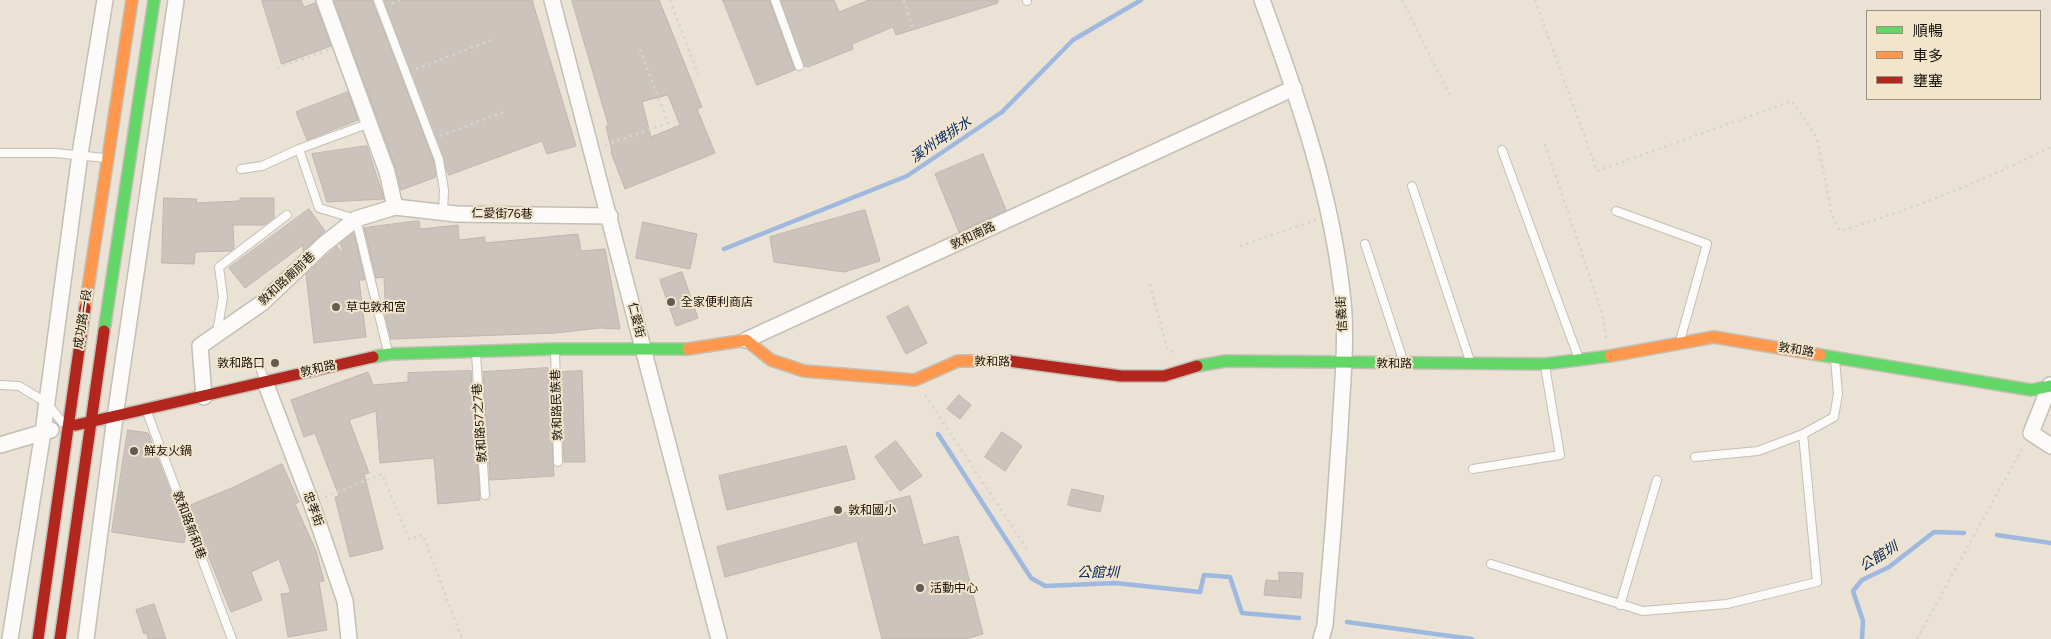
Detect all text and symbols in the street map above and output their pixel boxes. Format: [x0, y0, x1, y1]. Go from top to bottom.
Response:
legend [1866, 10, 2041, 100]
text: 順暢 [1913, 22, 1943, 40]
text: 車多 [1913, 47, 1943, 65]
text: 壅塞 [1913, 72, 1943, 90]
water label: 溪州埤排水 [907, 113, 975, 167]
street label: 仁愛街76巷 [471, 206, 533, 222]
street label: 敦和南路 [948, 219, 998, 253]
street label: 敦和路廟前巷 [256, 249, 318, 309]
street label: 成功路一段 [71, 288, 95, 350]
place label: 全家便利商店 [681, 295, 753, 309]
marker: 全家便利商店 [665, 296, 677, 308]
street label: 信義街 [1334, 296, 1350, 332]
place label: 草屯敦和宮 [346, 300, 406, 314]
marker: 草屯敦和宮 [330, 301, 342, 313]
street label: 仁愛街 [625, 301, 647, 339]
street label: 敦和路 [1777, 340, 1815, 360]
street label: 敦和路 [974, 354, 1010, 370]
place label: 敦和路口 [217, 356, 265, 370]
street label: 敦和路 [1376, 356, 1412, 372]
marker: 敦和路口 [269, 357, 281, 369]
street label: 敦和路 [299, 358, 337, 380]
street label: 敦和路民族巷 [549, 369, 565, 441]
street label: 敦和路57之7巷 [470, 383, 490, 463]
place label: 鮮友火鍋 [144, 444, 192, 458]
marker: 鮮友火鍋 [128, 445, 140, 457]
street label: 敦和路新和巷 [169, 489, 209, 561]
street label: 忠孝街 [300, 490, 326, 528]
place label: 敦和國小 [848, 503, 896, 517]
marker: 敦和國小 [832, 504, 844, 516]
water label: 公館圳 [1857, 539, 1901, 575]
water label: 公館圳 [1077, 565, 1119, 581]
place label: 活動中心 [930, 581, 978, 595]
marker: 活動中心 [914, 582, 926, 594]

